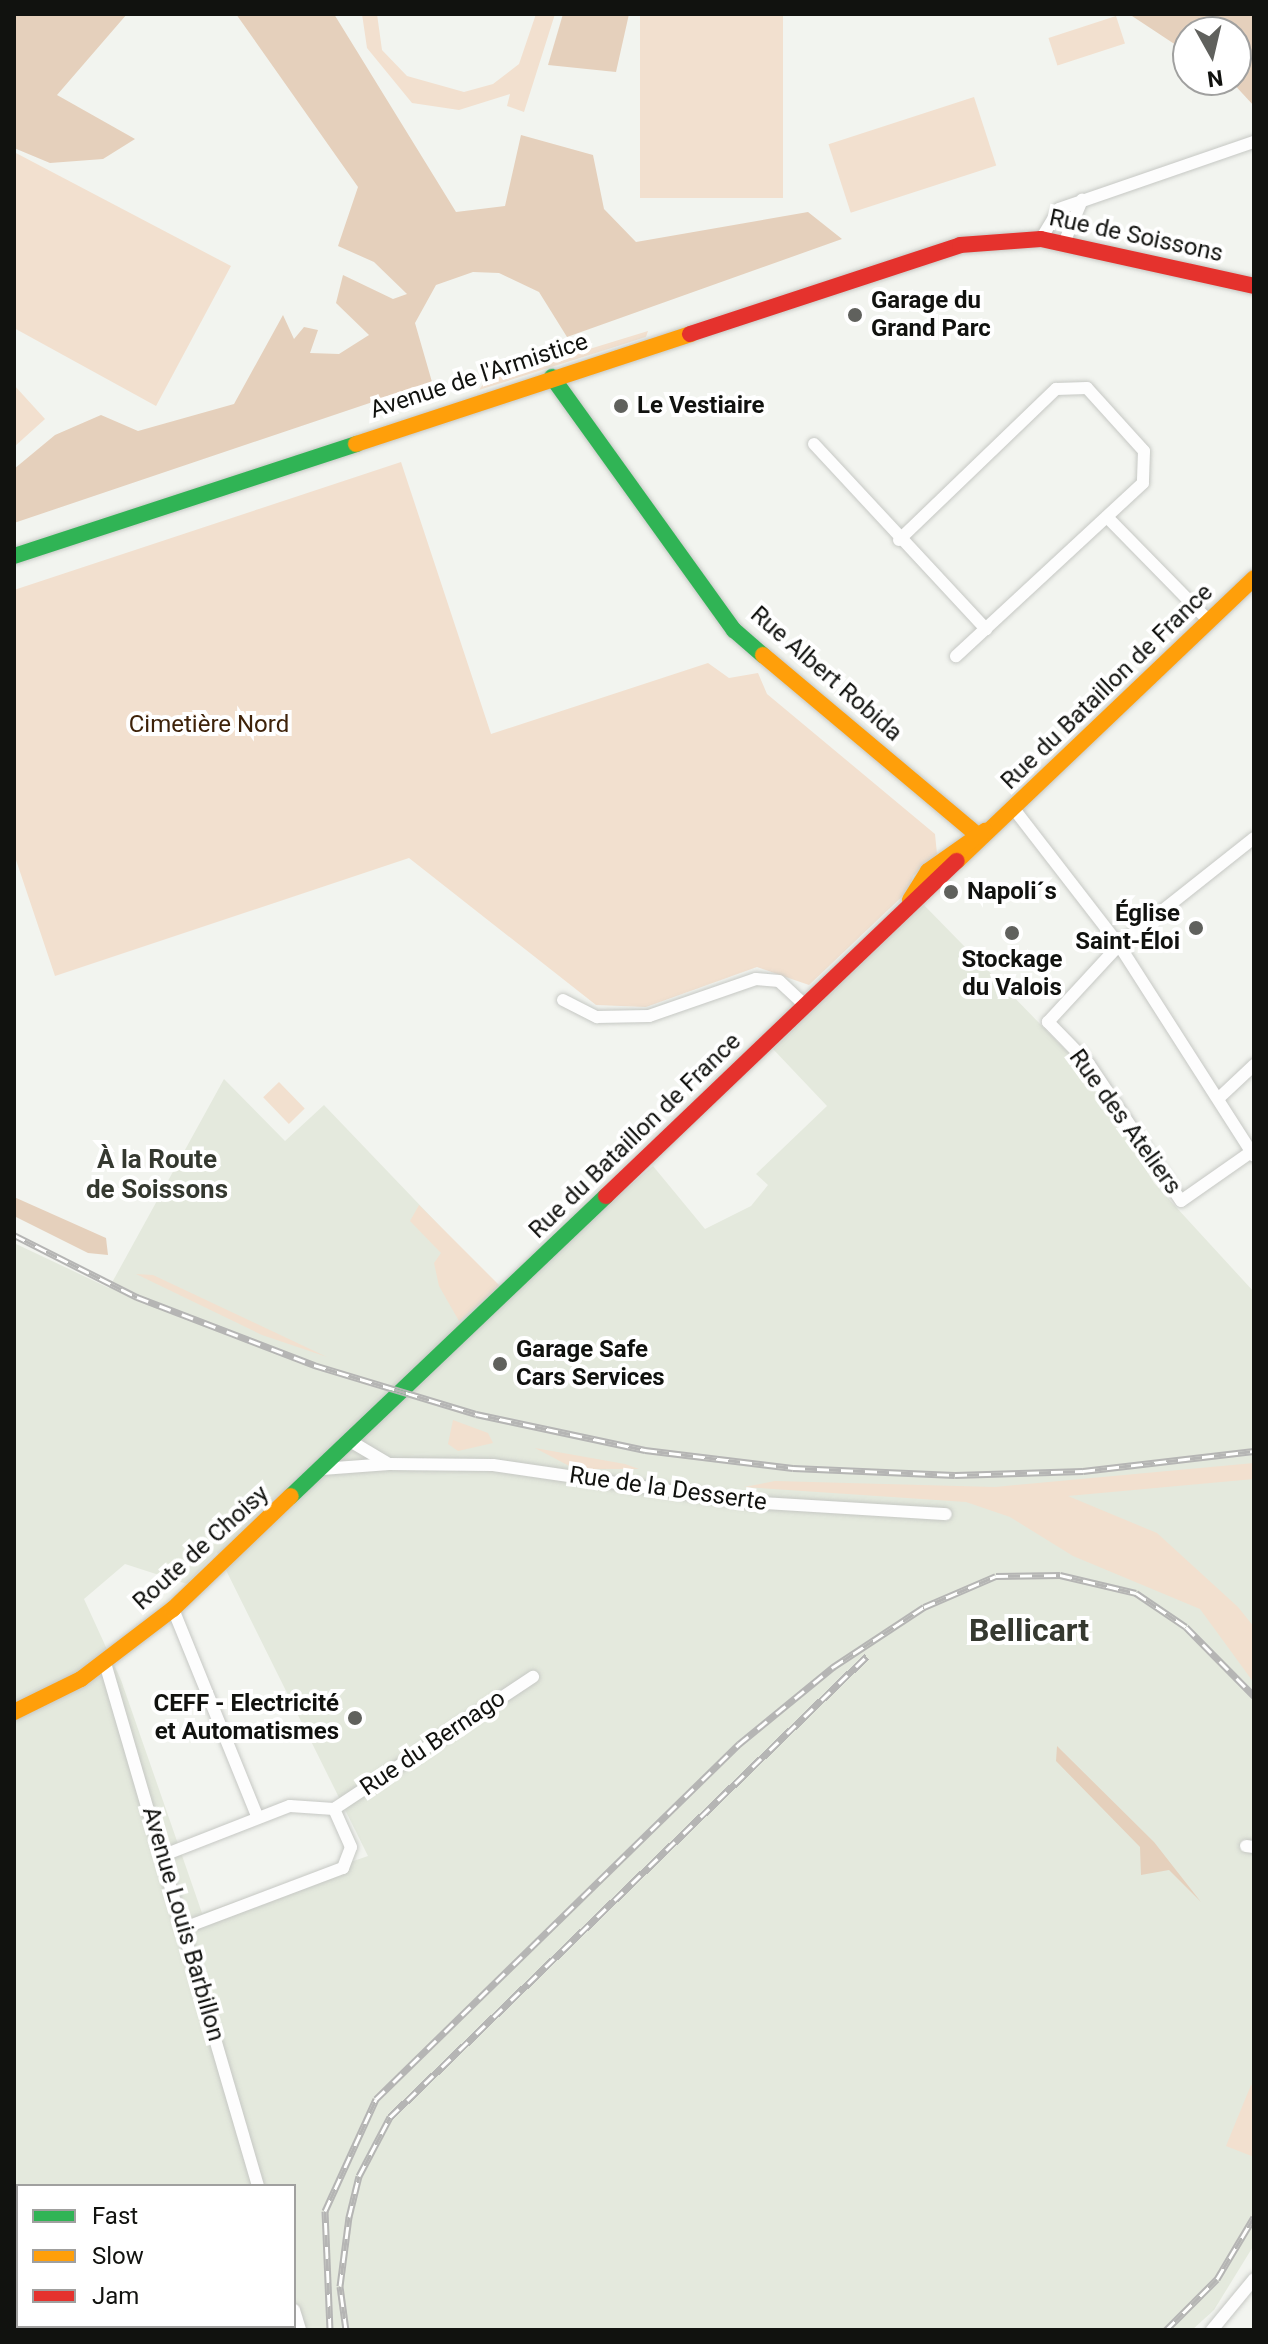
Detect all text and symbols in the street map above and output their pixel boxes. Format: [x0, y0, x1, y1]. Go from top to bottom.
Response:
north arrow [1172, 16, 1252, 96]
text: N [1206, 65, 1225, 92]
street label: Rue de Soissons [1047, 204, 1225, 268]
place label: Garage du Grand Parc [871, 287, 991, 343]
marker: Garage du Grand Parc [846, 306, 864, 324]
street label: Avenue de l'Armistice [366, 327, 592, 425]
place label: Le Vestiaire [637, 392, 765, 420]
marker: Le Vestiaire [612, 397, 630, 415]
street label: Rue du Bataillon de France [995, 578, 1219, 796]
street label: Rue Albert Robida [744, 600, 908, 748]
park label: Cimetière Nord [129, 711, 289, 739]
place label: Napoli´s [967, 878, 1057, 906]
marker: Napoli´s [942, 883, 960, 901]
place label: Église Saint-Éloi [1075, 900, 1180, 956]
marker: Église Saint-Éloi [1187, 919, 1205, 937]
marker: Stockage du Valois [1003, 924, 1021, 942]
place label: Stockage du Valois [962, 946, 1062, 1002]
street label: Rue du Bataillon de France [523, 1027, 747, 1245]
street label: Rue des Ateliers [1063, 1044, 1187, 1200]
district label: À la Route de Soissons [86, 1144, 228, 1206]
place label: Garage Safe Cars Services [516, 1336, 665, 1392]
marker: Garage Safe Cars Services [491, 1355, 509, 1373]
street label: Rue de la Desserte [567, 1461, 769, 1517]
street label: Route de Choisy [127, 1480, 275, 1616]
district label: Bellicart [969, 1611, 1089, 1649]
street label: Rue du Bernago [355, 1684, 511, 1802]
place label: CEFF - Electricité et Automatismes [154, 1690, 339, 1746]
marker: CEFF - Electricité et Automatismes [346, 1709, 364, 1727]
street label: Avenue Louis Barbillon [136, 1803, 230, 2045]
legend [16, 2184, 296, 2328]
text: Fast [92, 2202, 138, 2230]
text: Slow [92, 2242, 144, 2270]
text: Jam [92, 2282, 139, 2310]

